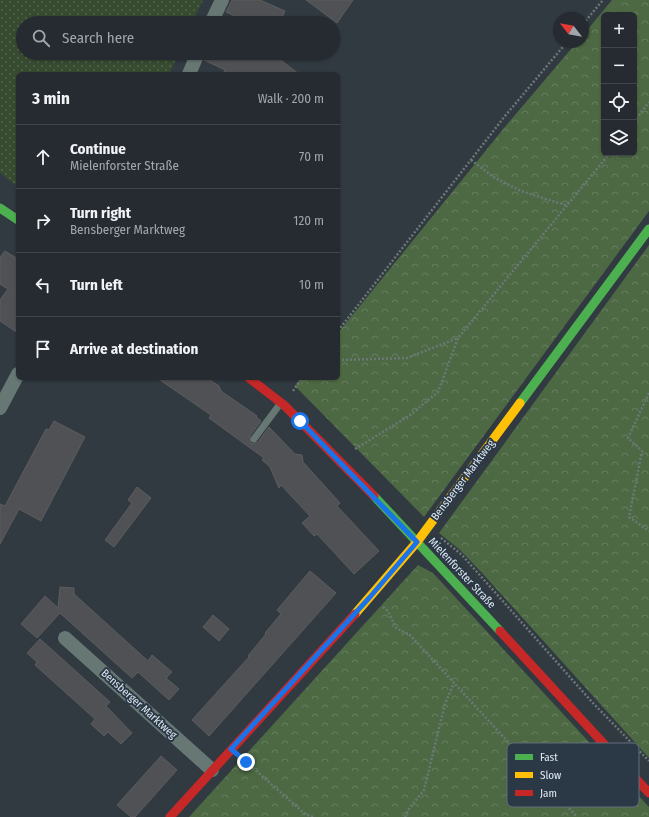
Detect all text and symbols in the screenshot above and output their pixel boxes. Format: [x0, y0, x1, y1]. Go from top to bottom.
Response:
north arrow [553, 12, 589, 48]
map controls [601, 12, 637, 156]
button: + [601, 12, 637, 48]
search box [16, 16, 340, 60]
icon: search [30, 27, 52, 49]
text: Search here [62, 29, 134, 47]
button: − [601, 48, 637, 84]
button: locate [601, 84, 637, 120]
text: 3 min [32, 88, 70, 109]
text: Walk · 200 m [258, 91, 324, 106]
button: layers [601, 120, 637, 156]
text: Continue [70, 140, 126, 158]
icon: ahead [32, 146, 54, 168]
text: 70 m [299, 149, 324, 164]
text: Mielenforster Straße [70, 158, 179, 173]
text: Turn right [70, 204, 131, 222]
icon: right [32, 210, 54, 232]
text: 120 m [293, 213, 324, 228]
text: Bensberger Marktweg [70, 222, 185, 237]
icon: left [32, 274, 54, 296]
text: Turn left [70, 276, 123, 294]
text: 10 m [299, 277, 324, 292]
icon: arrive [32, 338, 54, 360]
text: Arrive at destination [70, 340, 198, 358]
route start [291, 412, 309, 430]
street label: Bensberger Marktweg [429, 437, 498, 523]
street label: Mielenforster Straße [426, 535, 498, 611]
street label: Bensberger Marktweg [98, 667, 180, 742]
legend [507, 743, 639, 807]
text: Fast [540, 751, 558, 764]
route end [237, 753, 255, 771]
text: Slow [540, 769, 561, 782]
text: Jam [540, 787, 557, 800]

